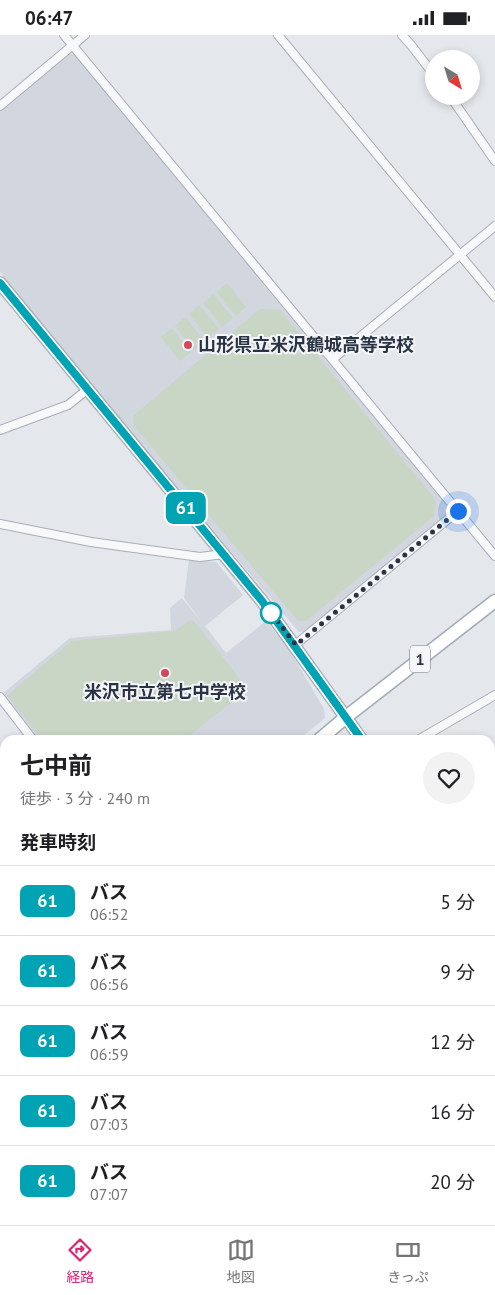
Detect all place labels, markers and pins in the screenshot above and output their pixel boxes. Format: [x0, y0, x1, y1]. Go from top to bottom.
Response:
place label: 山形県立米沢鶴城高等学校 [198, 333, 414, 356]
marker: 山形県立米沢鶴城高等学校 [182, 339, 194, 351]
unlabelled marker [260, 602, 282, 624]
marker: 米沢市立第七中学校 [159, 667, 171, 679]
place label: 米沢市立第七中学校 [84, 680, 246, 703]

